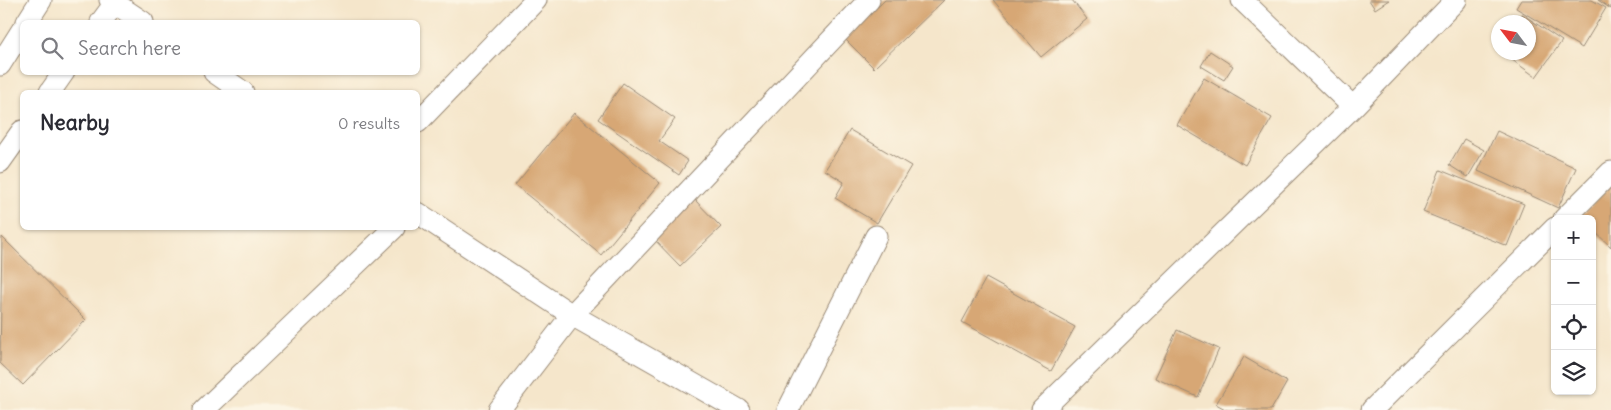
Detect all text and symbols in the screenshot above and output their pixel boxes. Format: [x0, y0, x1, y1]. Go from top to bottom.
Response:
north arrow [1491, 15, 1536, 60]
search box [20, 20, 420, 75]
icon: search [38, 34, 66, 62]
text: Search here [78, 36, 181, 60]
text: Nearby [40, 109, 110, 136]
text: 0 results [338, 113, 400, 133]
map controls [1551, 215, 1596, 395]
button: + [1551, 215, 1596, 260]
button: − [1551, 260, 1596, 305]
button: locate [1551, 305, 1596, 350]
button: layers [1551, 350, 1596, 395]

